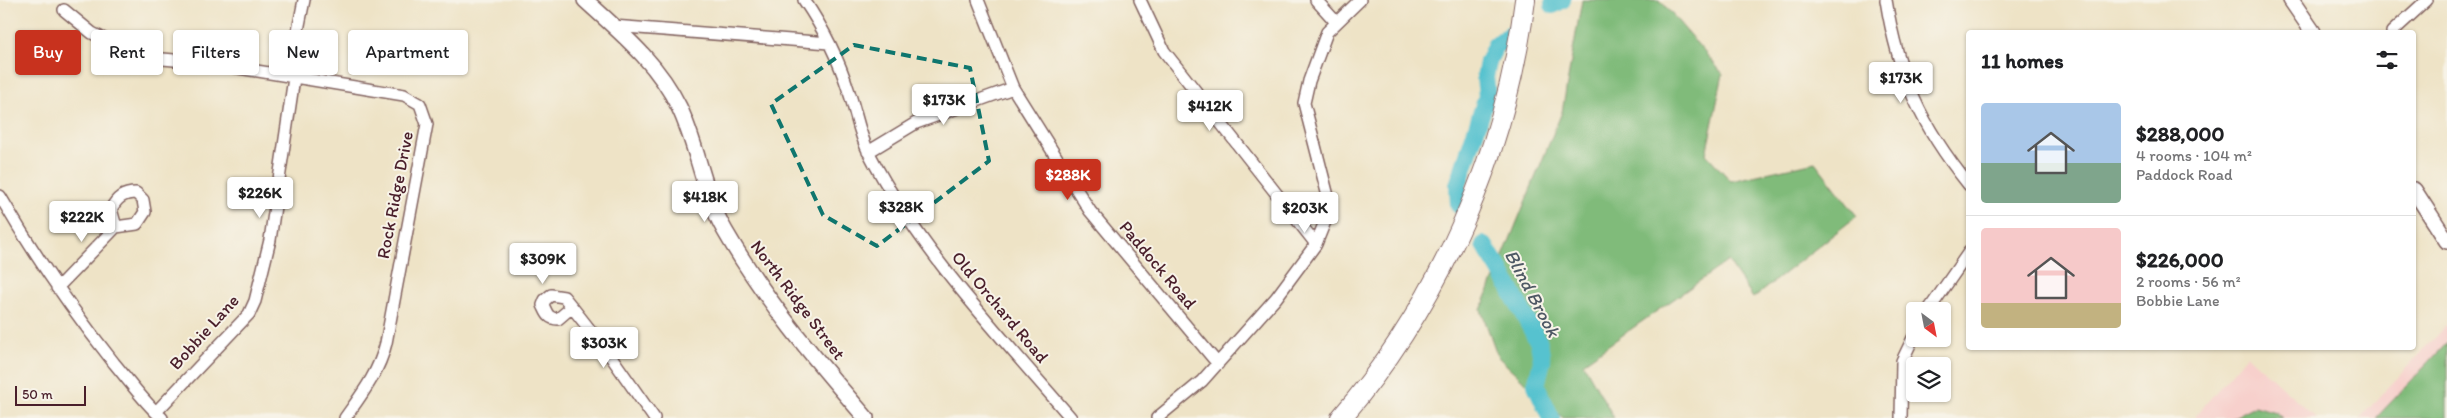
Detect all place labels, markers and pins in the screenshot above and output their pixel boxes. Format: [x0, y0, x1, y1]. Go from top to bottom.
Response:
pin: $173K [1866, 62, 1936, 104]
pin: $173K [909, 84, 979, 126]
pin: $412K [1175, 90, 1245, 132]
pin: $288K [1033, 158, 1103, 201]
pin: $226K [225, 176, 295, 219]
pin: $418K [670, 180, 740, 223]
pin: $328K [866, 190, 936, 233]
pin: $203K [1270, 192, 1340, 234]
pin: $222K [47, 200, 117, 243]
pin: $309K [508, 242, 578, 285]
pin: $303K [569, 326, 639, 369]

